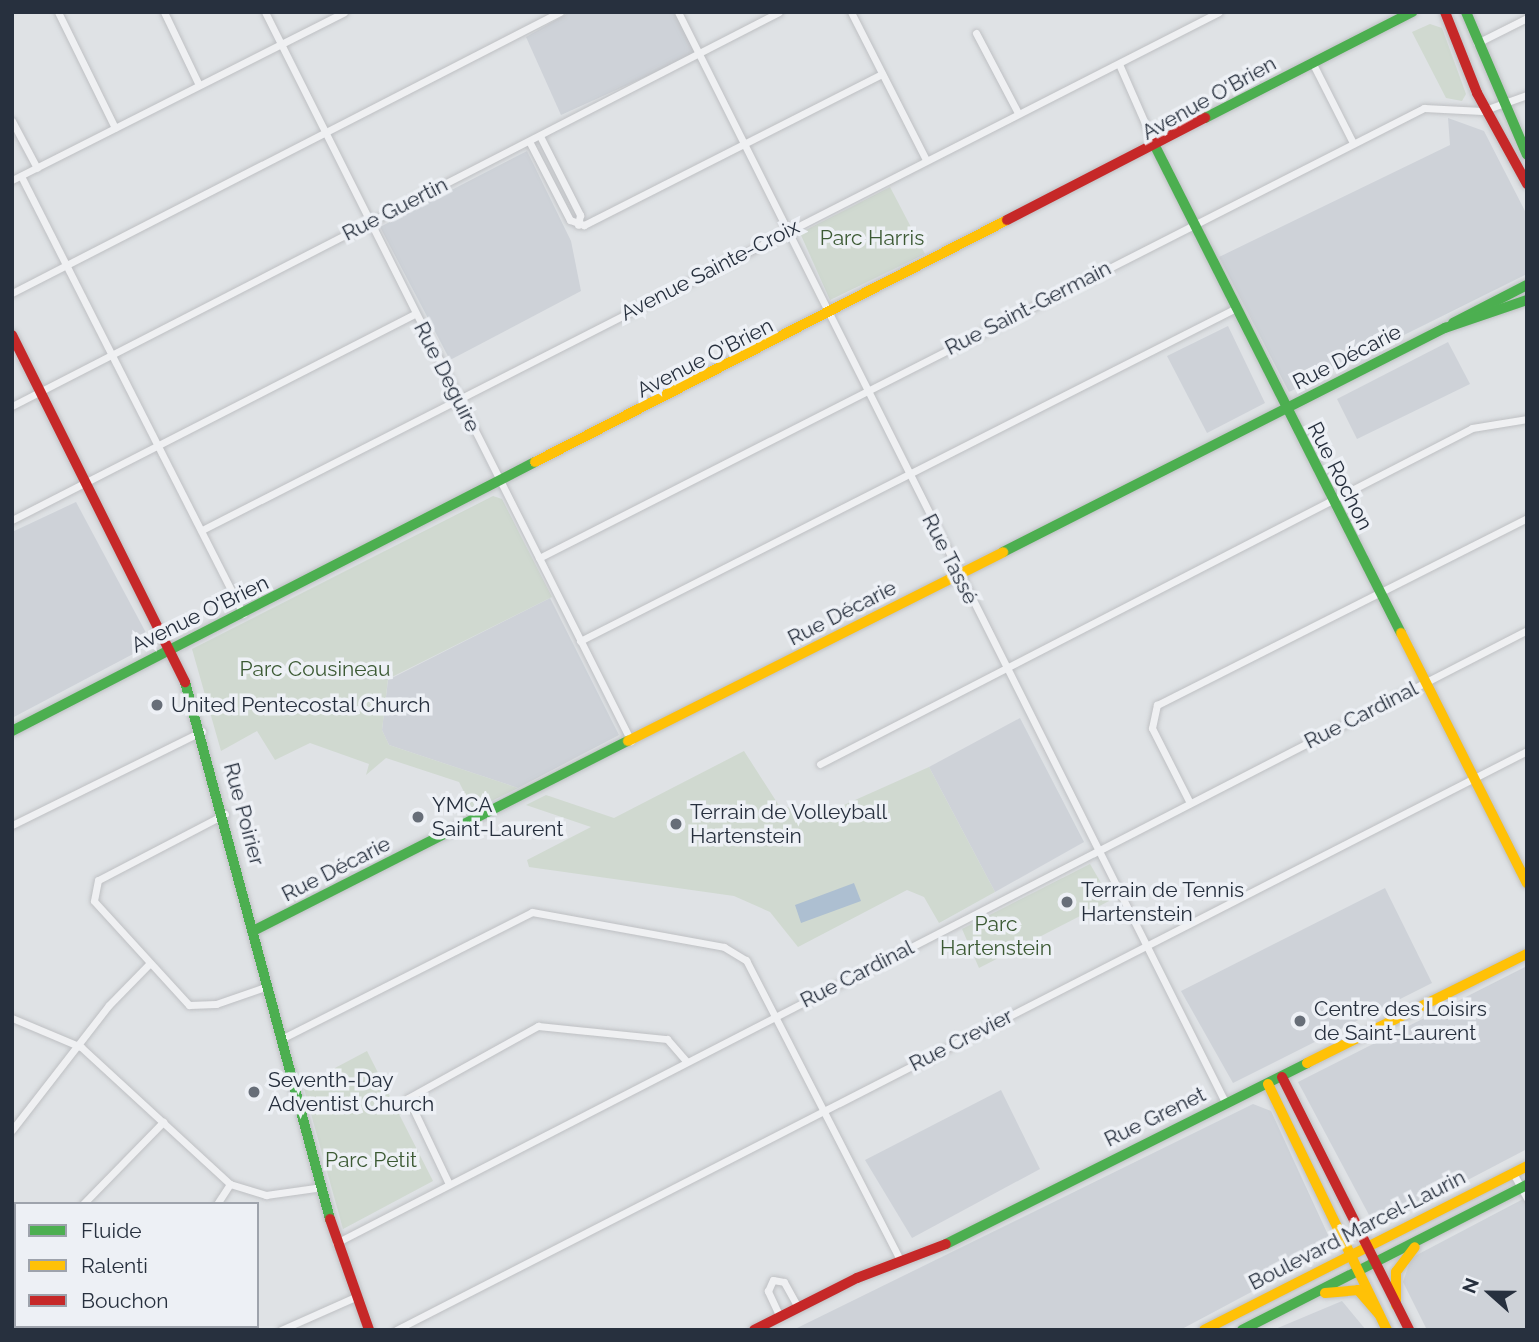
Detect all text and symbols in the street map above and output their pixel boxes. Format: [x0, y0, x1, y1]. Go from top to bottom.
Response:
street label: Avenue O'Brien [1138, 51, 1280, 145]
street label: Rue Guertin [338, 172, 452, 246]
street label: Avenue Sainte-Croix [616, 214, 804, 326]
park label: Parc Harris [820, 225, 924, 251]
street label: Rue Saint-Germain [941, 255, 1115, 361]
street label: Avenue O'Brien [633, 313, 777, 403]
street label: Rue Deguire [408, 318, 486, 436]
street label: Rue Décarie [1289, 319, 1405, 395]
street label: Rue Rochon [1302, 418, 1378, 534]
street label: Rue Tassé [916, 509, 984, 609]
street label: Avenue O'Brien [127, 570, 273, 658]
street label: Rue Décarie [784, 575, 900, 651]
park label: Parc Cousineau [240, 656, 390, 682]
street label: Rue Cardinal [1300, 676, 1422, 754]
place label: United Pentecostal Church [171, 692, 431, 718]
marker: United Pentecostal Church [149, 697, 165, 713]
street label: Rue Poirier [218, 760, 270, 868]
place label: YMCA Saint-Laurent [432, 792, 563, 842]
place label: Terrain de Volleyball Hartenstein [690, 799, 888, 849]
marker: YMCA Saint-Laurent [410, 809, 426, 825]
marker: Terrain de Volleyball Hartenstein [668, 816, 684, 832]
street label: Rue Décarie [278, 831, 394, 907]
place label: Terrain de Tennis Hartenstein [1081, 877, 1245, 927]
marker: Terrain de Tennis Hartenstein [1059, 894, 1075, 910]
park label: Parc Hartenstein [940, 911, 1052, 961]
street label: Rue Cardinal [796, 935, 918, 1013]
place label: Centre des Loisirs de Saint-Laurent [1314, 996, 1487, 1046]
street label: Rue Crevier [905, 1003, 1017, 1077]
marker: Centre des Loisirs de Saint-Laurent [1292, 1013, 1308, 1029]
place label: Seventh-Day Adventist Church [268, 1067, 434, 1117]
street label: Rue Grenet [1100, 1082, 1210, 1152]
marker: Seventh-Day Adventist Church [246, 1084, 262, 1100]
park label: Parc Petit [325, 1147, 417, 1173]
street label: Boulevard Marcel-Laurin [1245, 1164, 1469, 1296]
legend [14, 1202, 259, 1328]
text: Fluide [81, 1218, 142, 1243]
text: Ralenti [81, 1253, 148, 1278]
north arrow [1455, 1258, 1525, 1328]
text: N [1458, 1275, 1483, 1296]
text: Bouchon [81, 1288, 168, 1313]

